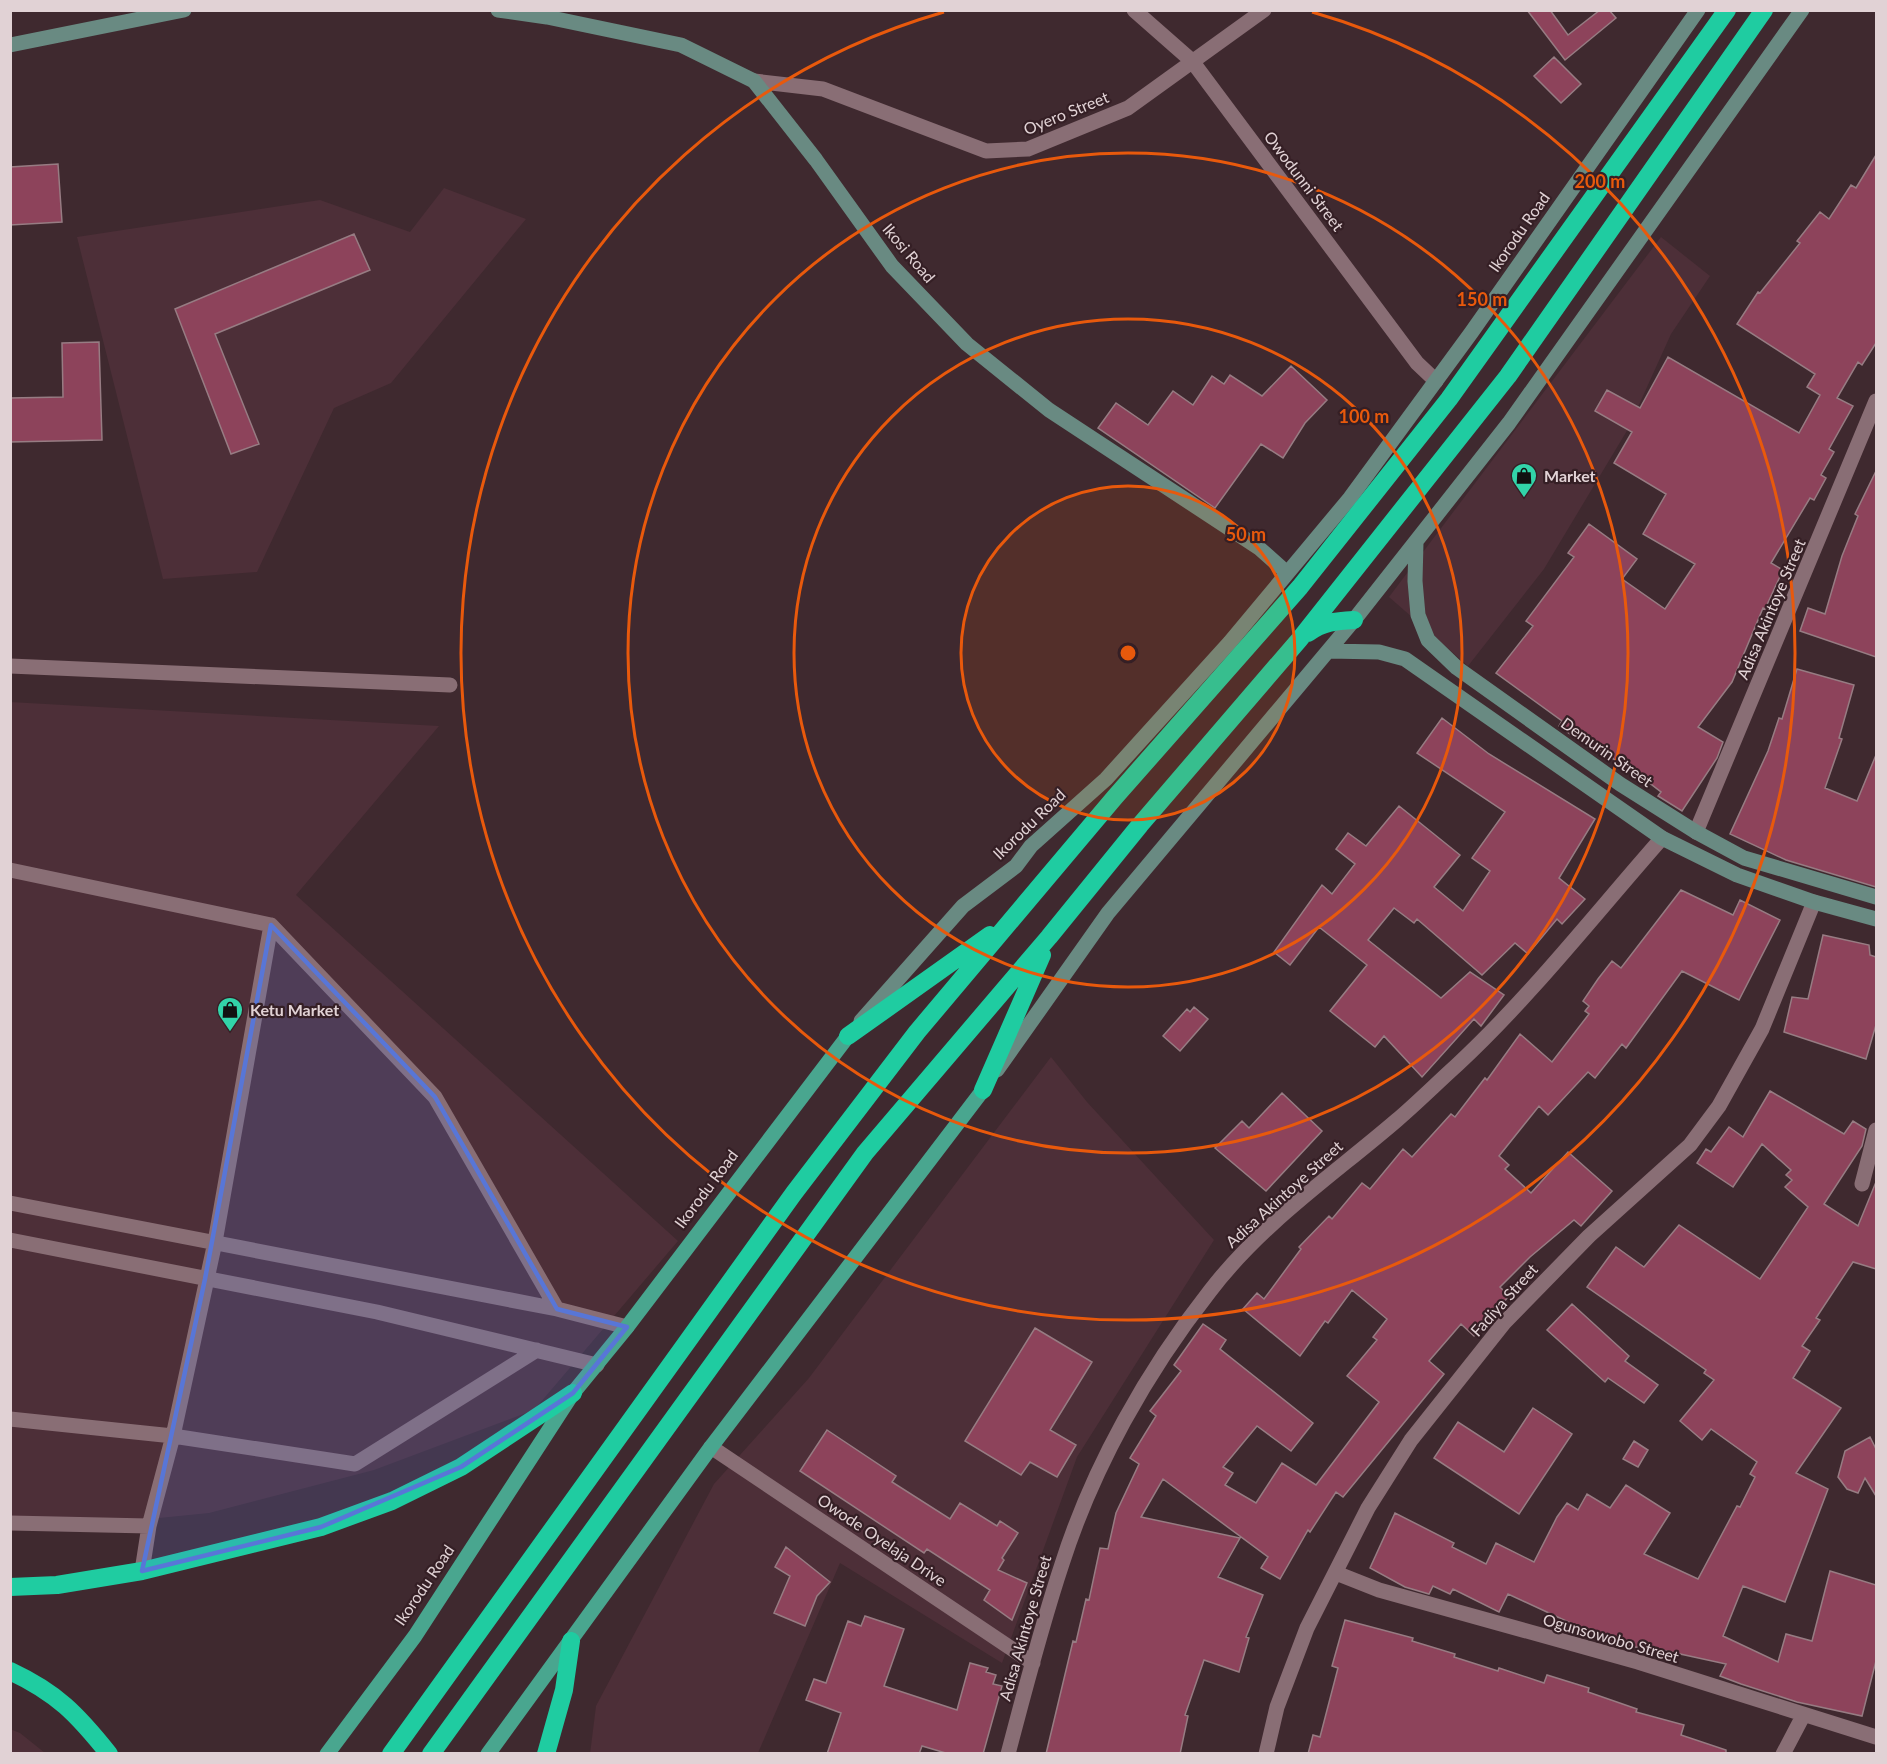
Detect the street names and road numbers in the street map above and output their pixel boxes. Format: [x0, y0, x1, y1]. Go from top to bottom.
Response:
street label: Oyero Street [1021, 87, 1111, 138]
street label: Owodunni Street [1261, 127, 1348, 235]
street label: Ikorodu Road [1484, 188, 1553, 275]
street label: Ikosi Road [879, 219, 940, 286]
street label: Adisa Akintoye Street [1732, 535, 1809, 682]
street label: Demurin Street [1558, 713, 1657, 790]
street label: Ikorodu Road [989, 784, 1069, 863]
street label: Adisa Akintoye Street [1221, 1136, 1346, 1251]
street label: Ikorodu Road [670, 1146, 741, 1232]
street label: Fadiya Street [1466, 1259, 1541, 1340]
street label: Owode Oyelaja Drive [814, 1490, 950, 1590]
street label: Ikorodu Road [390, 1541, 458, 1629]
street label: Adisa Akintoye Street [995, 1553, 1054, 1703]
street label: Ogunsowobo Street [1541, 1609, 1682, 1666]

